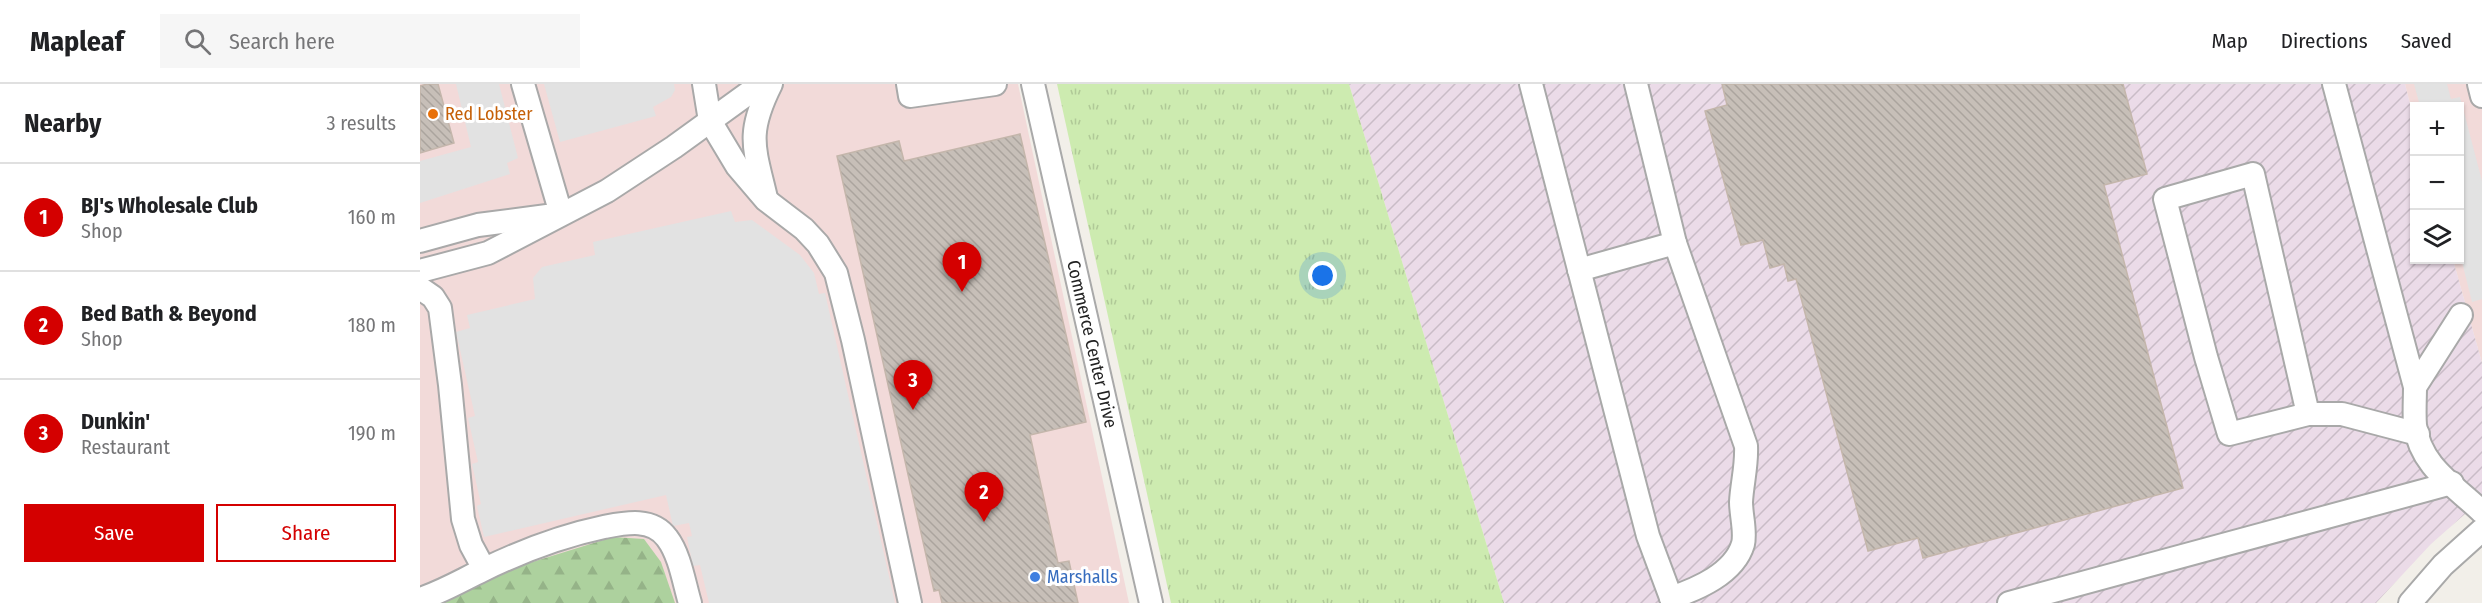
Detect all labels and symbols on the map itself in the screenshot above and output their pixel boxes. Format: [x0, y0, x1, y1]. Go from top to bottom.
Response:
place label: Red Lobster [445, 103, 533, 125]
marker: Red Lobster [426, 107, 440, 121]
pin: 1 [942, 242, 982, 292]
street label: Commerce Center Drive [1062, 258, 1122, 430]
your location [1308, 261, 1337, 290]
pin: 3 [894, 360, 932, 410]
pin: 2 [964, 472, 1004, 522]
place label: Marshalls [1047, 566, 1118, 588]
marker: Marshalls [1028, 570, 1042, 584]

